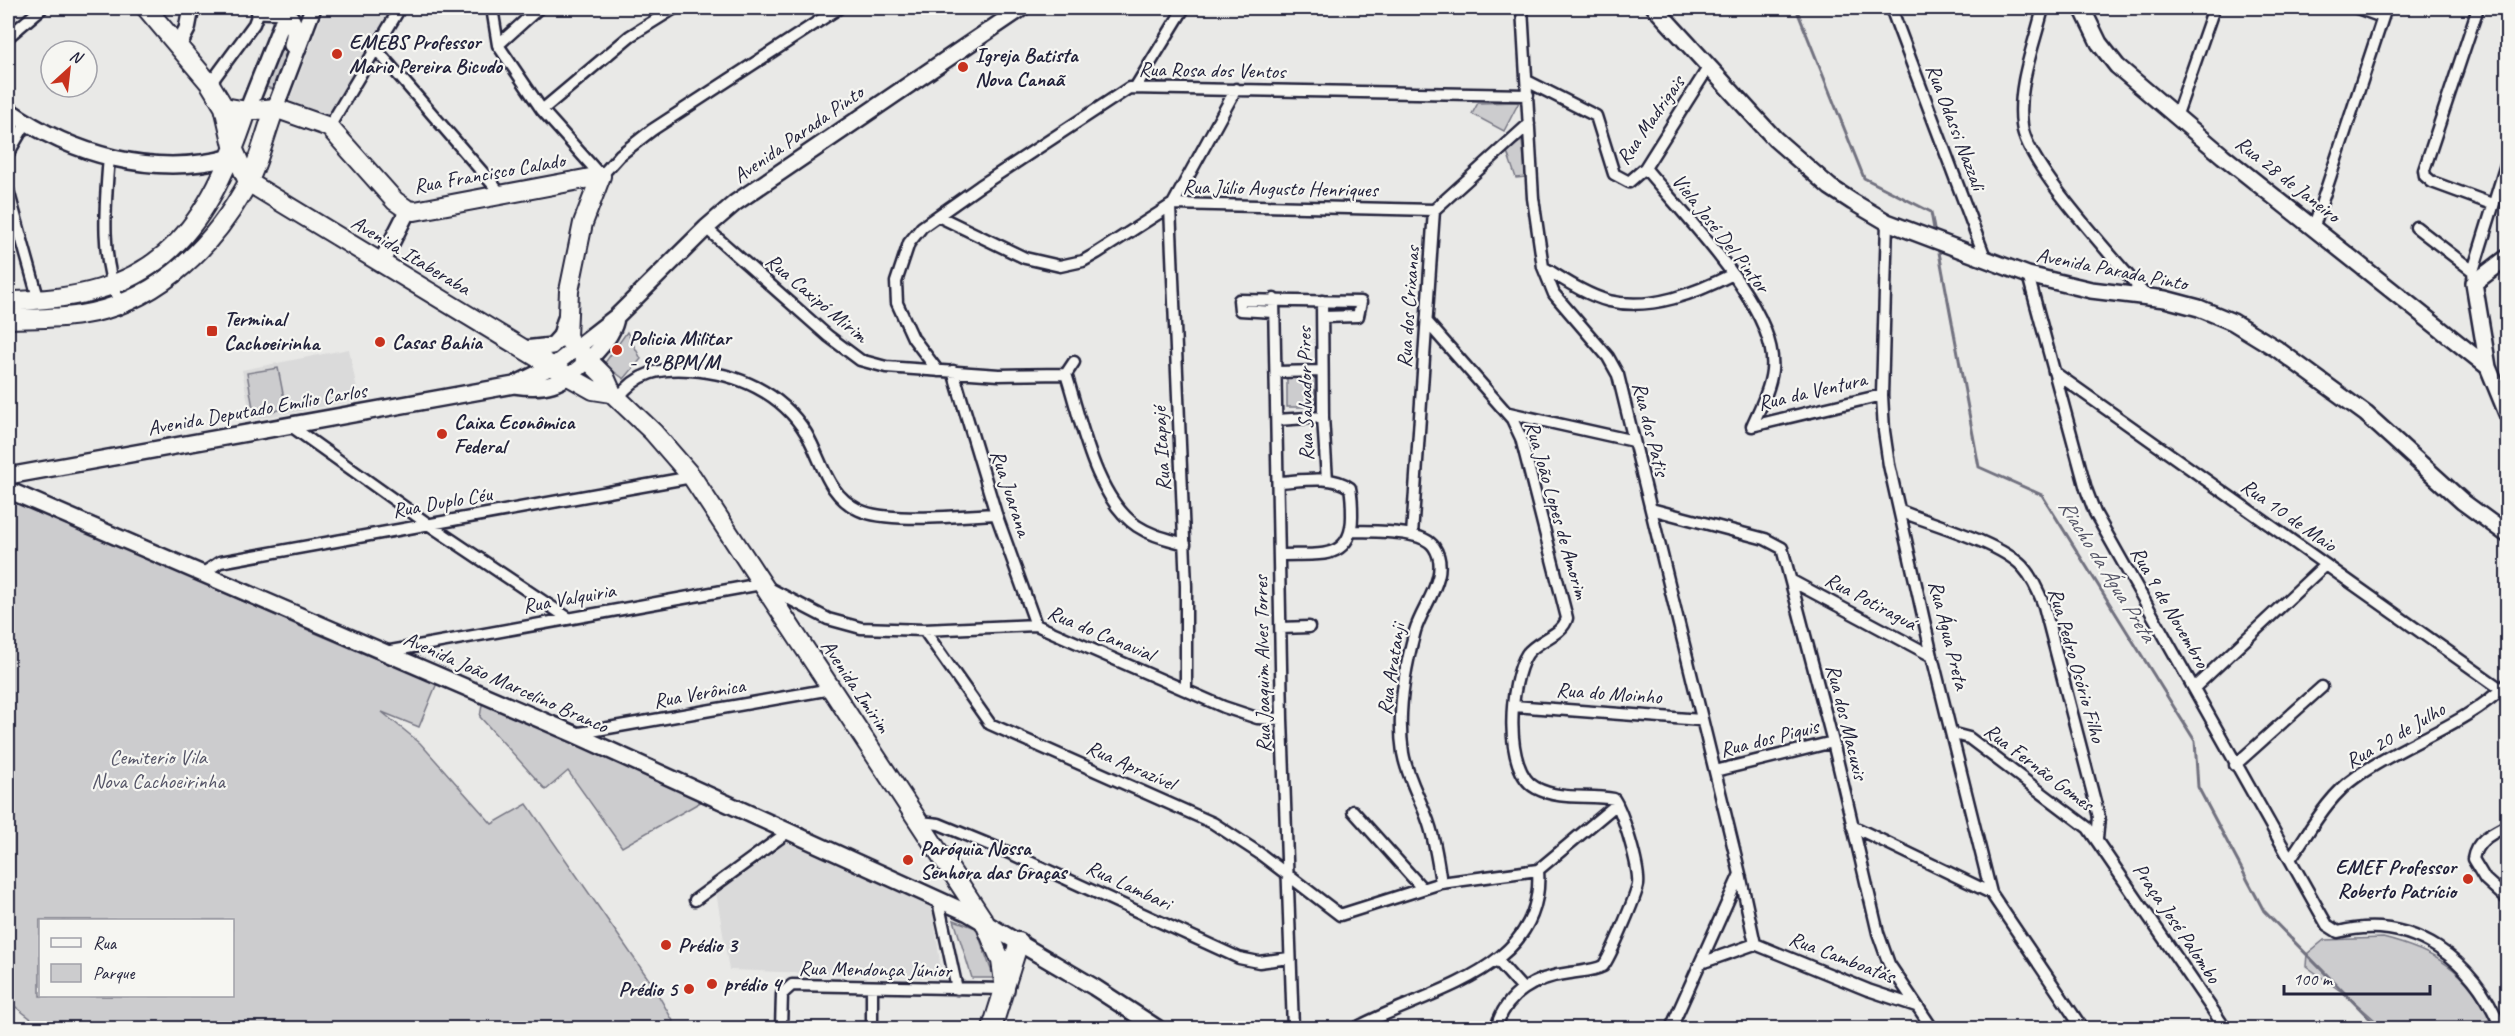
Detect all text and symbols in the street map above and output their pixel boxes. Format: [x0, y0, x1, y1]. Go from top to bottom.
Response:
place label: EMEBS Professor Mario Pereira Bicudo [349, 29, 503, 79]
north arrow [39, 39, 99, 99]
place label: Igreja Batista Nova Canaã [975, 42, 1079, 92]
text: N [66, 45, 87, 69]
marker: EMEBS Professor Mario Pereira Bicudo [330, 47, 344, 61]
street label: Rua Rosa dos Ventos [1138, 56, 1287, 84]
marker: Igreja Batista Nova Canaã [956, 60, 970, 74]
street label: Rua Odassi Nazzali [1920, 60, 1993, 197]
street label: Rua Madrigais [1610, 69, 1691, 169]
street label: Avenida Parada Pinto [728, 78, 870, 189]
street label: Rua 28 de Janeiro [2230, 130, 2348, 230]
street label: Rua Francisco Calado [411, 146, 569, 199]
street label: Viela José Del Pintor [1666, 168, 1777, 300]
street label: Rua Júlio Augusto Henriques [1182, 173, 1380, 203]
street label: Avenida Itaberaba [347, 209, 477, 302]
street label: Avenida Parada Pinto [2034, 242, 2192, 297]
street label: Rua dos Crixanas [1391, 243, 1425, 369]
street label: Rua Caxipó Mirim [760, 248, 875, 349]
place label: Terminal Cachoeirinha [224, 306, 322, 356]
marker: Terminal Cachoeirinha [205, 324, 219, 338]
place label: Policia Militar - 9º BPM/M [629, 325, 733, 375]
street label: Rua Salvador Pires [1291, 325, 1319, 461]
place label: Casas Bahia [392, 329, 483, 355]
marker: Casas Bahia [373, 335, 387, 349]
marker: Policia Militar - 9º BPM/M [610, 343, 624, 357]
street label: Rua da Ventura [1755, 365, 1871, 416]
street label: Avenida Deputado Emílio Carlos [146, 377, 370, 441]
street label: Rua dos Patis [1627, 379, 1676, 480]
street label: Rua Itapajé [1146, 403, 1176, 492]
place label: Caixa Econômica Federal [454, 409, 576, 459]
street label: Rua João Lopes de Amorim [1519, 418, 1595, 603]
marker: Caixa Econômica Federal [435, 427, 449, 441]
street label: Rua Juarana [985, 446, 1038, 542]
street label: Rua 10 de Maio [2236, 473, 2343, 558]
street label: Rua Duplo Céu [390, 480, 495, 524]
water label: Riacho da Água Preta [2052, 494, 2163, 649]
street label: Rua 9 de Novembro [2125, 542, 2216, 674]
street label: Rua Potiraguá [1821, 566, 1923, 637]
street label: Rua Joaquim Alves Torres [1247, 573, 1277, 753]
street label: Rua Valquiria [521, 577, 619, 619]
street label: Rua Água Preta [1923, 578, 1976, 694]
street label: Rua Pedro Osório Filho [2043, 585, 2112, 747]
street label: Rua do Canavial [1044, 599, 1161, 668]
street label: Rua Aratanji [1371, 618, 1412, 717]
street label: Avenida João Marcelino Branco [400, 625, 614, 739]
street label: Avenida Imirim [815, 634, 897, 739]
street label: Rua dos Macuxis [1820, 662, 1874, 784]
street label: Rua Verônica [651, 672, 748, 714]
street label: Rua do Moinho [1555, 676, 1664, 710]
street label: Rua 20 de Julho [2341, 695, 2451, 774]
street label: Rua dos Piquis [1717, 713, 1823, 763]
street label: Rua Fernão Gomes [1979, 717, 2100, 818]
street label: Rua Aprazível [1083, 734, 1183, 797]
park label: Cemiterio Vila Nova Cachoeirinha [91, 744, 226, 794]
place label: Paróquia Nossa Senhora das Graças [920, 835, 1069, 885]
marker: Paróquia Nossa Senhora das Graças [901, 853, 915, 867]
street label: Rua Lambari [1082, 854, 1179, 917]
place label: EMEF Professor Roberto Patrício [2335, 854, 2458, 904]
street label: Praça José Palombo [2127, 858, 2228, 989]
marker: EMEF Professor Roberto Patrício [2461, 872, 2475, 886]
legend [39, 919, 234, 997]
street label: Rua Camboatás [1786, 925, 1900, 990]
text: Rua [93, 932, 118, 954]
place label: Prédio 3 [678, 932, 739, 958]
marker: Prédio 3 [659, 938, 673, 952]
street label: Rua Mendonça Júnior [798, 955, 953, 983]
scale bar [2284, 958, 2430, 996]
text: Parque [93, 962, 135, 984]
text: 100 m [2293, 968, 2334, 990]
place label: prédio 4 [724, 971, 784, 997]
place label: Prédio 5 [618, 976, 679, 1002]
marker: prédio 4 [705, 977, 719, 991]
marker: Prédio 5 [682, 982, 696, 996]

